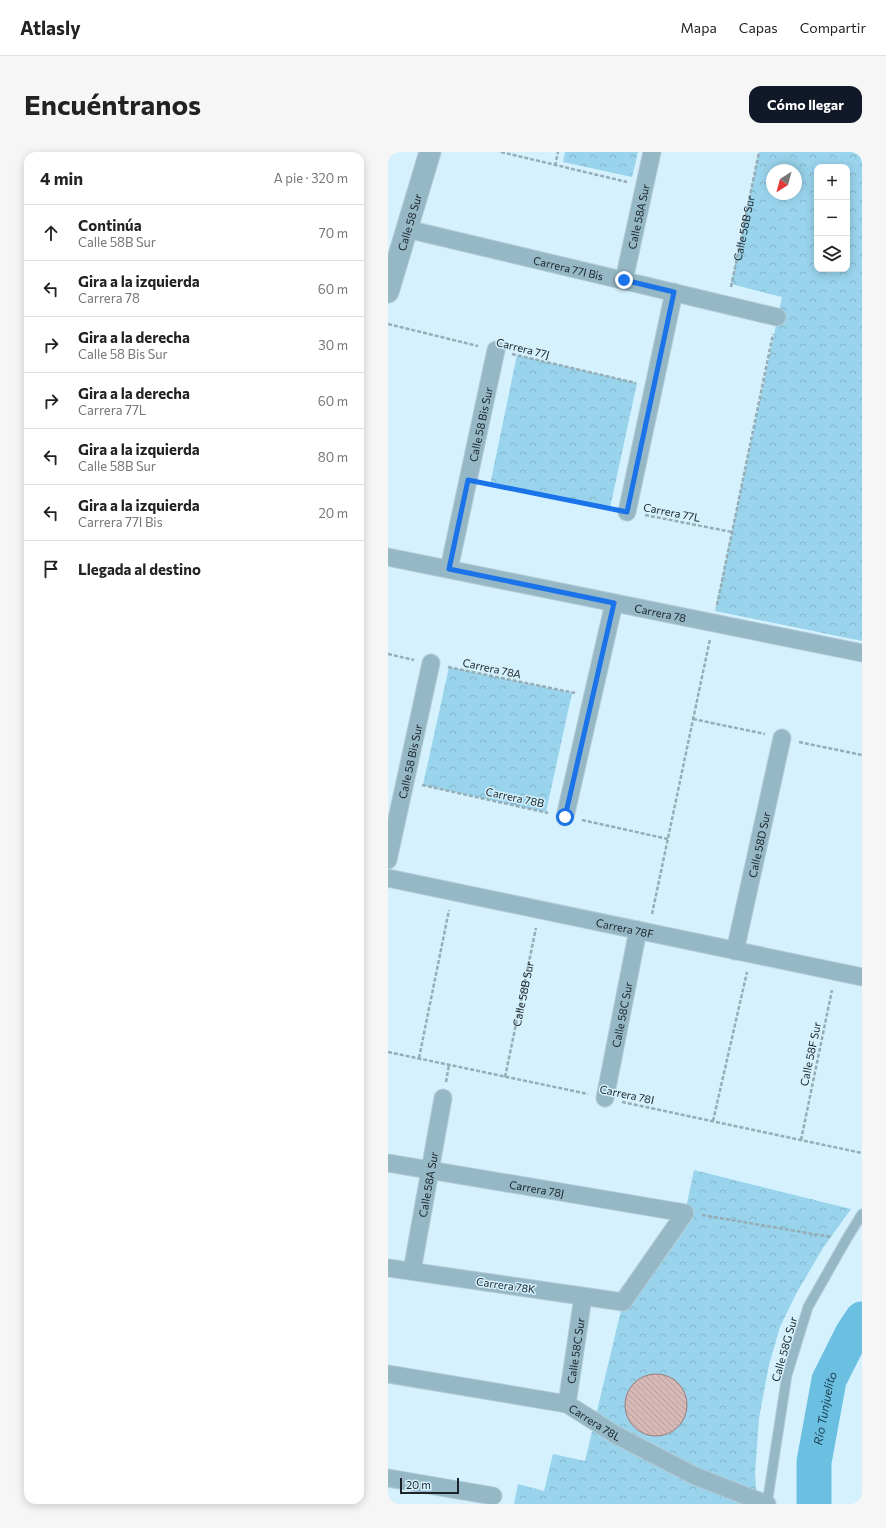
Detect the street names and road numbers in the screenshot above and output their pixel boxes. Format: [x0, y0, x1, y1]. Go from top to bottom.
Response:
street label: Calle 58A Sur [624, 182, 651, 250]
street label: Calle 58 Sur [394, 191, 424, 252]
street label: Calle 58B Sur [730, 194, 756, 262]
street label: Carrera 77I Bis [532, 253, 605, 282]
street label: Carrera 77J [495, 335, 551, 362]
street label: Calle 58 Bis Sur [466, 385, 495, 463]
street label: Carrera 77L [642, 500, 702, 524]
street label: Carrera 78 [634, 601, 688, 624]
street label: Carrera 78A [461, 655, 523, 681]
street label: Calle 58 Bis Sur [395, 722, 424, 800]
street label: Carrera 78B [485, 784, 545, 810]
street label: Calle 58D Sur [745, 810, 772, 879]
street label: Carrera 78F [595, 915, 655, 940]
street label: Calle 58B Sur [509, 960, 536, 1027]
street label: Calle 58C Sur [609, 980, 634, 1048]
street label: Calle 58F Sur [797, 1020, 823, 1087]
street label: Carrera 78I [599, 1082, 655, 1106]
street label: Calle 58A Sur [415, 1150, 440, 1218]
street label: Carrera 78J [508, 1177, 565, 1200]
street label: Carrera 78K [476, 1274, 537, 1296]
street label: Calle 58G Sur [769, 1314, 800, 1383]
street label: Calle 58C Sur [564, 1316, 586, 1384]
street label: Carrera 78L [567, 1401, 623, 1443]

